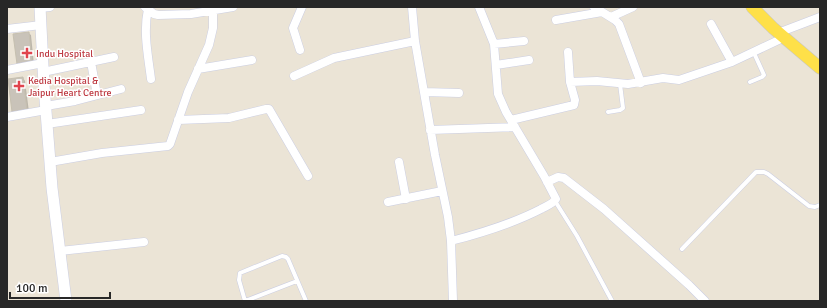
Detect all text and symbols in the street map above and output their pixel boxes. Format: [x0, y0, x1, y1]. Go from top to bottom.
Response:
marker: Indu Hospital [21, 47, 33, 59]
place label: Indu Hospital [36, 48, 93, 60]
place label: Kedia Hospital & Jaipur Heart Centre [28, 75, 112, 99]
marker: Kedia Hospital & Jaipur Heart Centre [13, 80, 25, 92]
scale bar [10, 274, 110, 300]
text: 100 m [16, 281, 48, 296]

